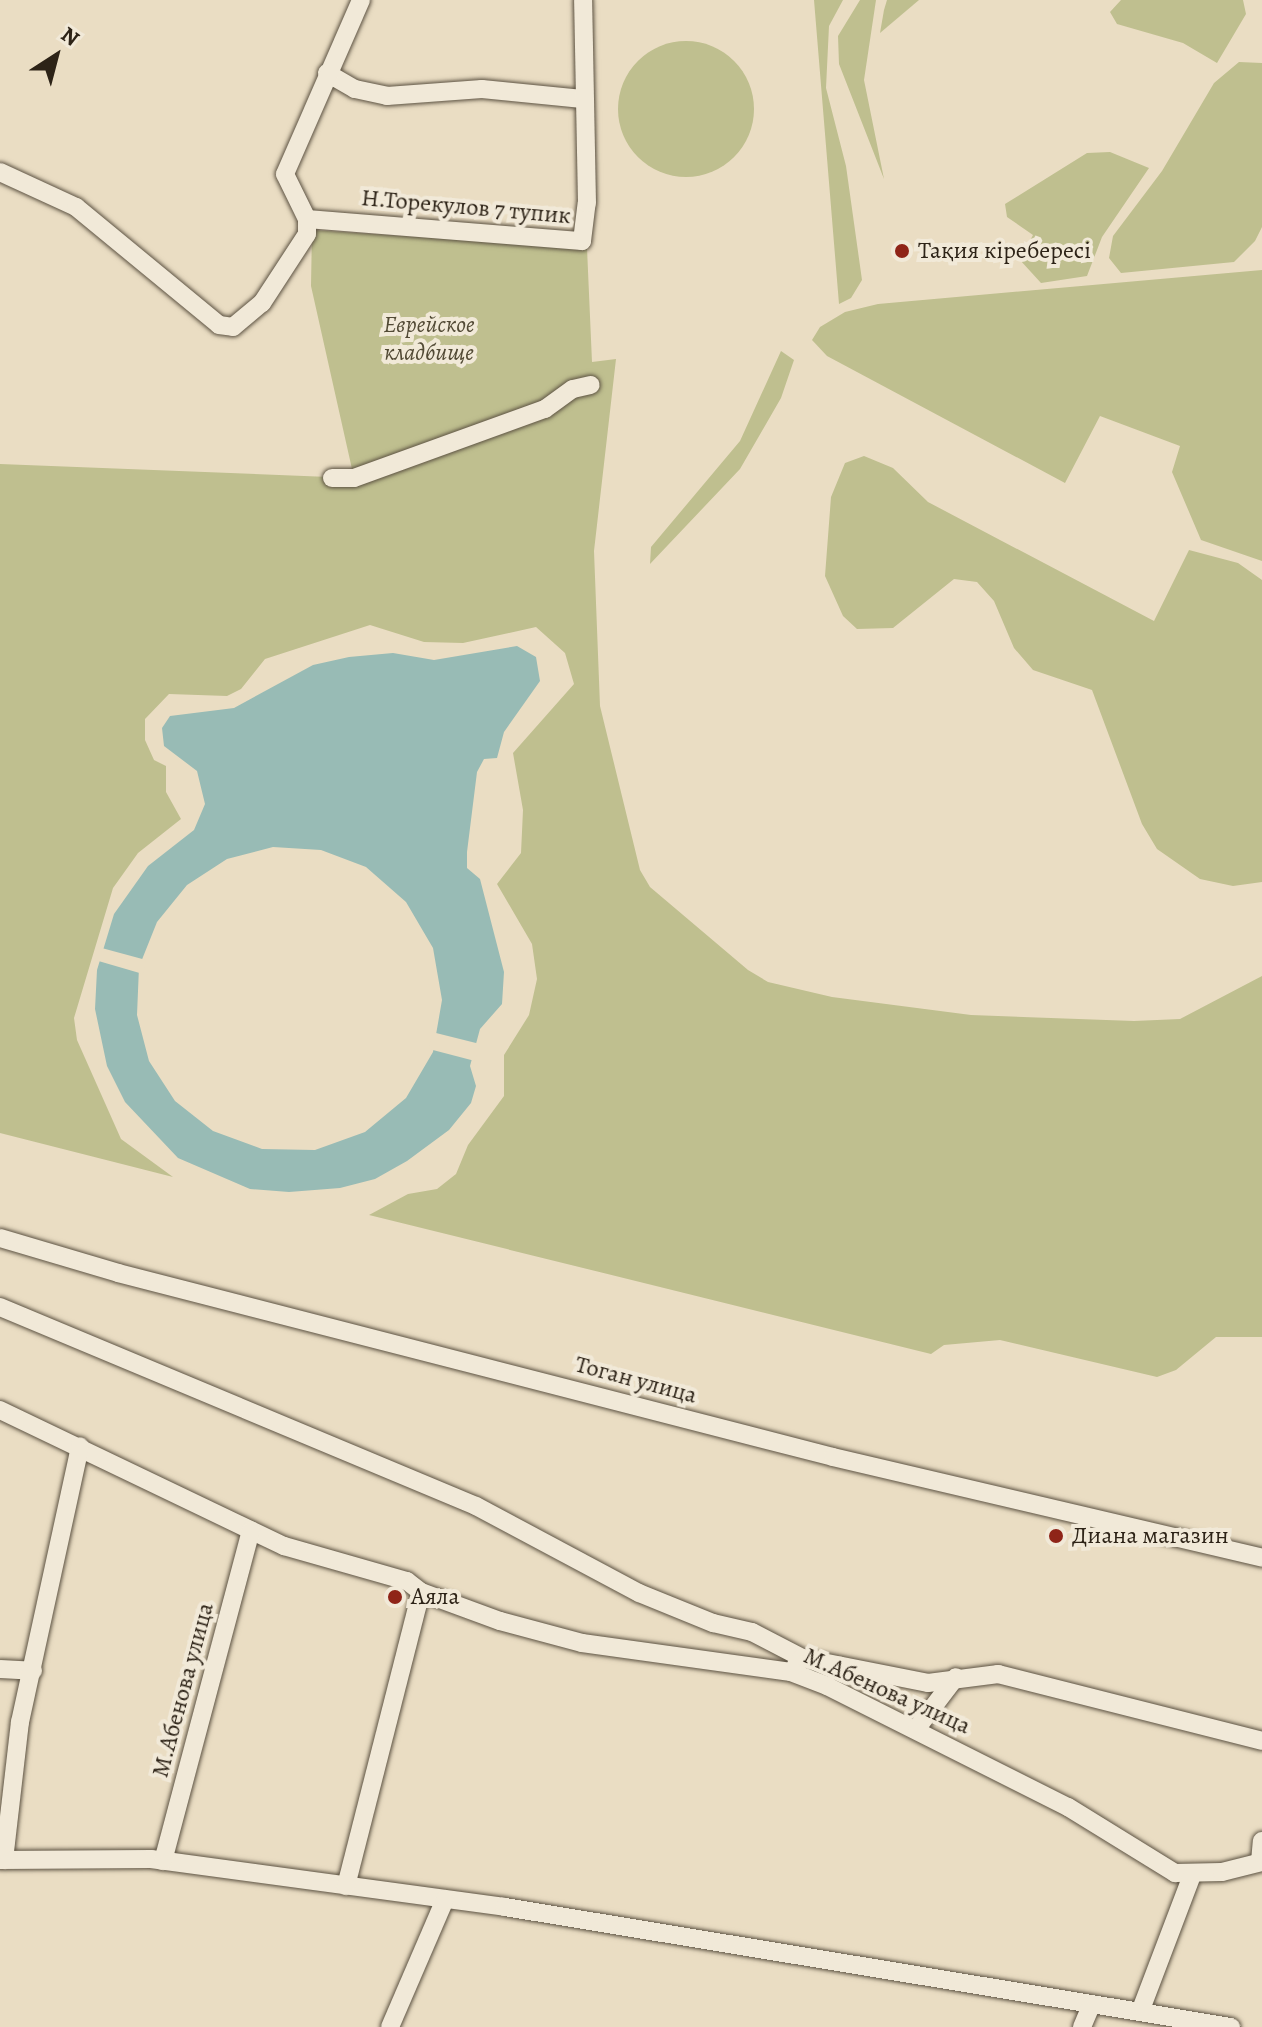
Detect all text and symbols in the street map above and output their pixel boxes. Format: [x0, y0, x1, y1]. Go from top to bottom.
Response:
north arrow [16, 16, 96, 96]
text: N [55, 20, 85, 53]
street label: Н.Торекулов 7 тупик [360, 183, 572, 231]
place label: Тақия кіребересі [918, 237, 1091, 265]
marker: Тақия кіребересі [893, 242, 911, 260]
park label: Еврейское кладбище [383, 311, 475, 367]
street label: Тоган улица [572, 1350, 700, 1410]
place label: Диана магазин [1072, 1522, 1229, 1550]
marker: Диана магазин [1047, 1527, 1065, 1545]
place label: Аяла [411, 1583, 460, 1611]
marker: Аяла [386, 1588, 404, 1606]
street label: М.Абенова улица [146, 1600, 220, 1780]
street label: М.Абенова улица [799, 1641, 975, 1741]

